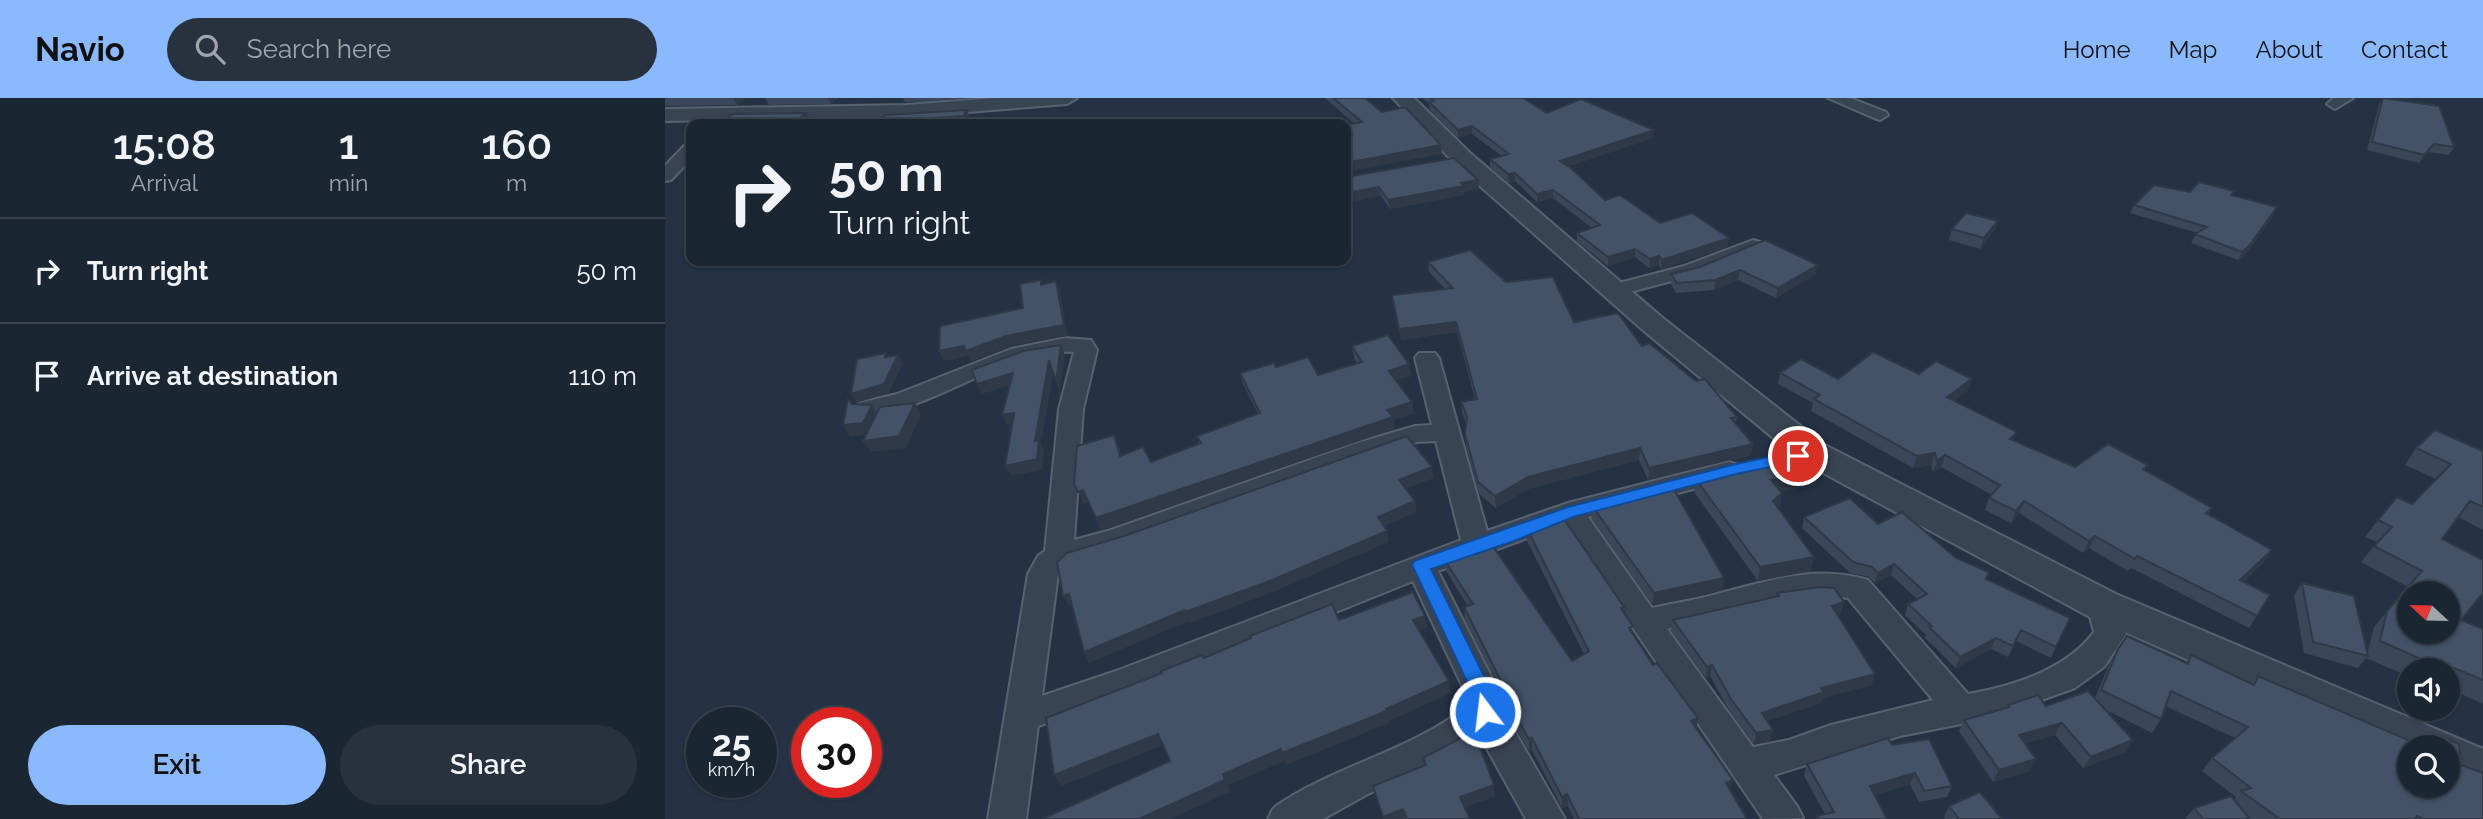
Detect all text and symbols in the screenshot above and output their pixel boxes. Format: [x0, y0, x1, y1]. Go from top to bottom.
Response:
search box [167, 18, 657, 81]
text: Navio [35, 30, 125, 69]
icon: search [191, 30, 229, 68]
text: Search here [247, 34, 391, 64]
text: Home [2063, 35, 2131, 64]
text: Map [2169, 35, 2217, 64]
text: About [2255, 35, 2323, 64]
text: Contact [2361, 35, 2448, 64]
text: 15:08 [113, 120, 216, 169]
text: 1 [339, 120, 359, 169]
text: 160 [481, 120, 552, 169]
text: 50 m [829, 145, 944, 202]
icon: right [714, 147, 805, 238]
text: Arrival [131, 169, 198, 196]
text: min [329, 169, 368, 196]
text: m [506, 169, 527, 196]
text: Turn right [829, 204, 970, 241]
icon: right [28, 252, 66, 290]
text: Turn right [87, 256, 208, 286]
text: 50 m [576, 256, 637, 286]
icon: arrive [28, 357, 66, 395]
text: Arrive at destination [87, 361, 338, 391]
text: 110 m [568, 361, 637, 391]
pin [1768, 426, 1828, 486]
icon: arrive [1779, 437, 1817, 475]
north arrow [2397, 581, 2461, 644]
map controls [2397, 581, 2460, 798]
button: sound [2397, 658, 2460, 721]
position arrow [1448, 675, 1522, 749]
speed limit sign: 30 [791, 707, 882, 798]
text: 25 [712, 723, 751, 764]
button: Exit [28, 725, 326, 805]
button: Share [340, 725, 637, 805]
button: search [2397, 735, 2460, 798]
text: km/h [708, 759, 755, 780]

